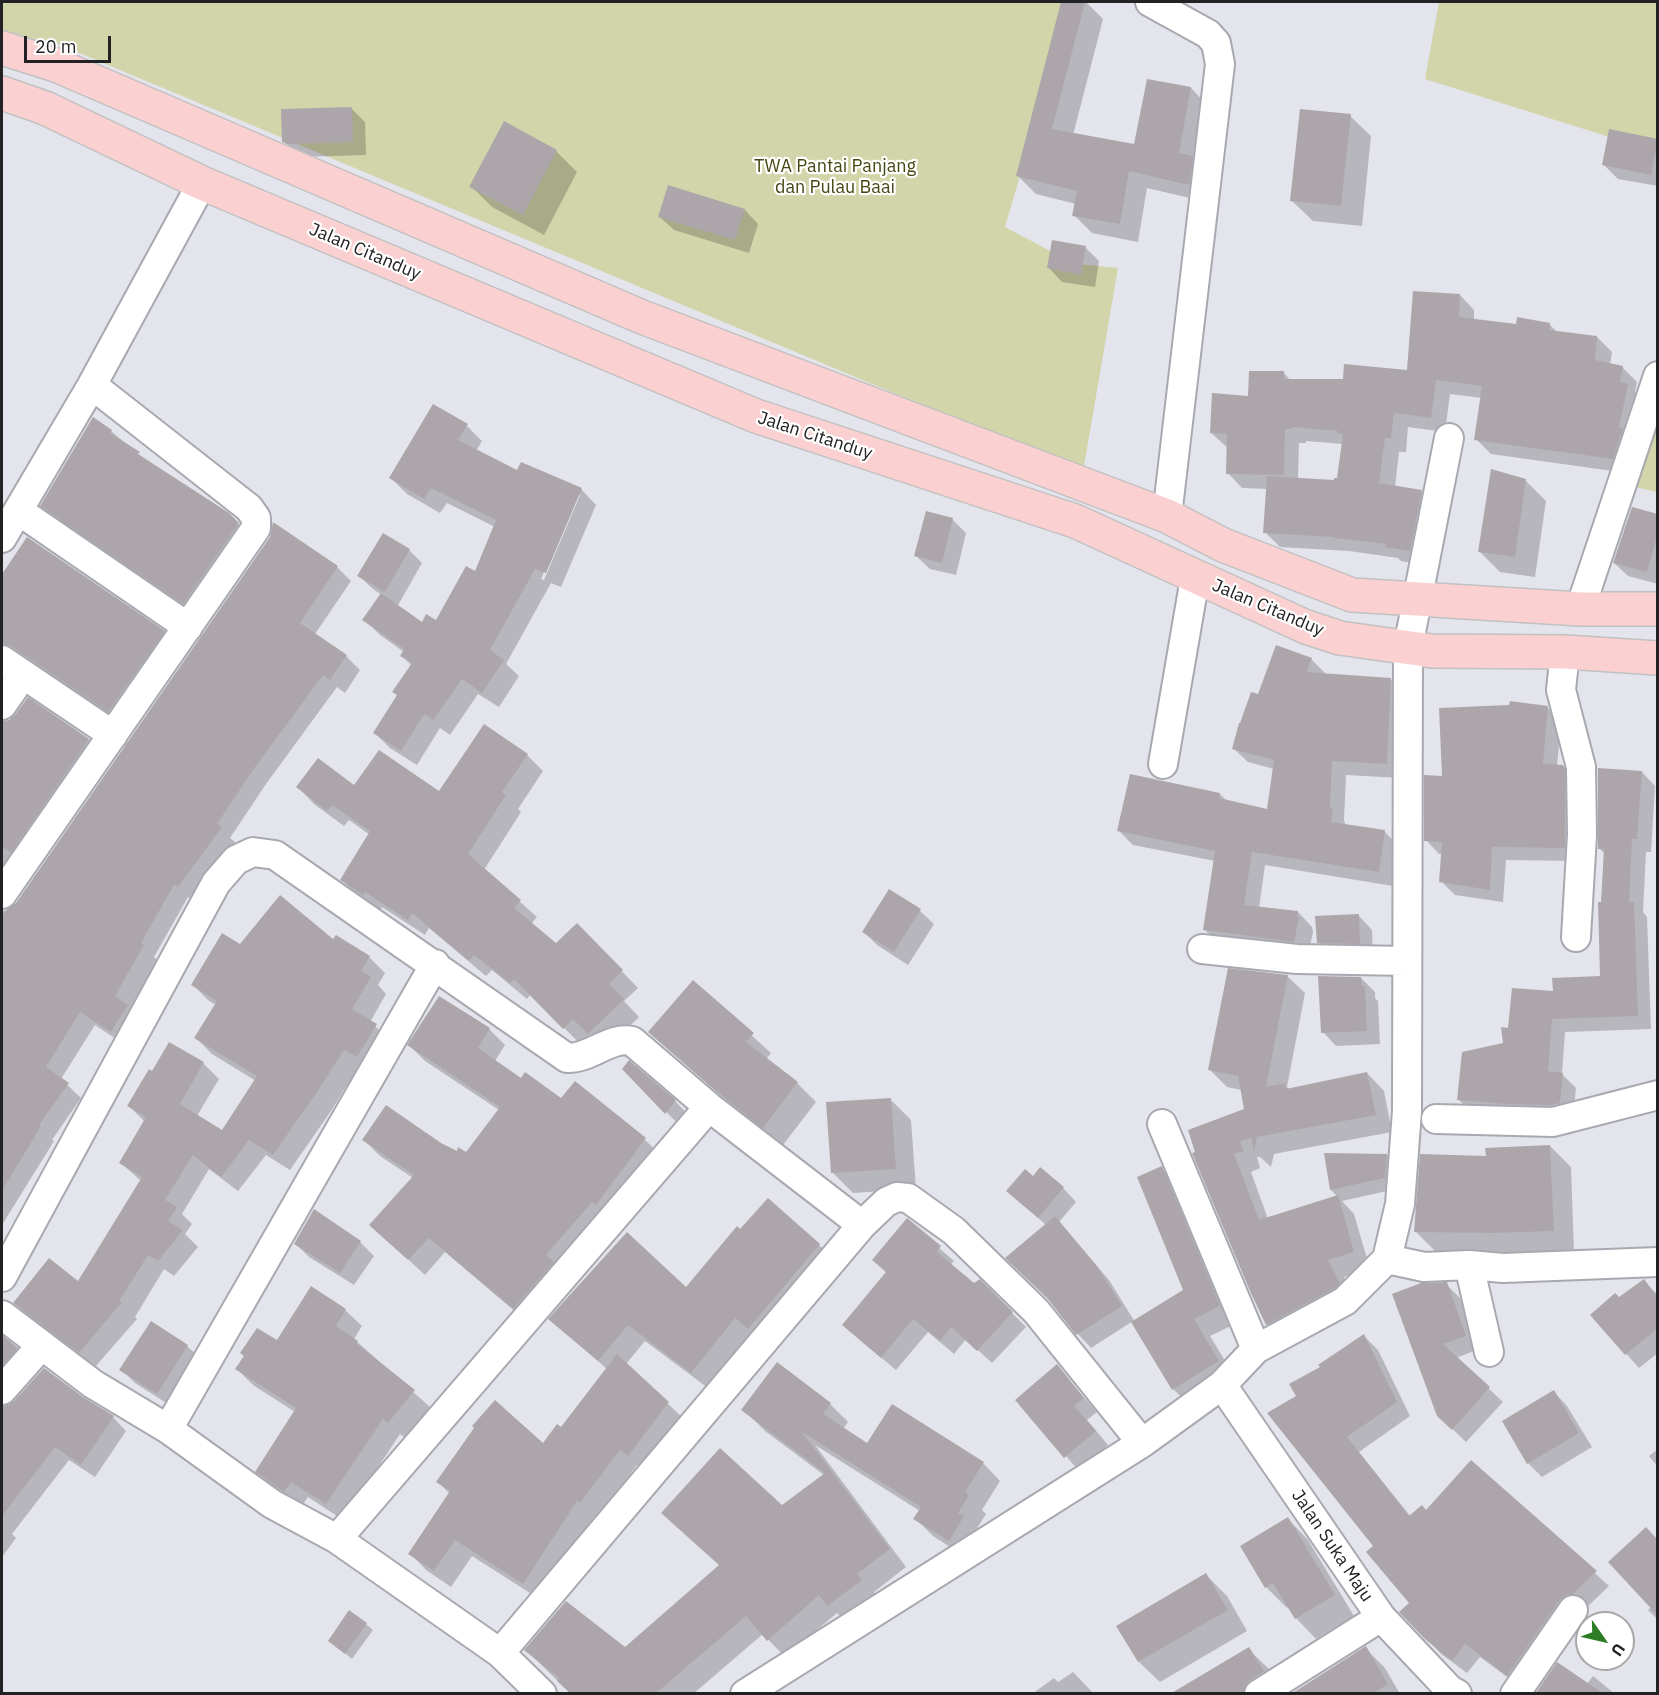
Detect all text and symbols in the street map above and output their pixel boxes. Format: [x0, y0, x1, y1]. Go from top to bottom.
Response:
scale bar [27, 24, 114, 62]
text: 20 m [35, 35, 77, 58]
park label: TWA Pantai Panjang dan Pulau Baai [754, 156, 916, 198]
street label: Jalan Citanduy [306, 219, 424, 285]
street label: Jalan Citanduy [755, 407, 875, 465]
street label: Jalan Citanduy [1209, 575, 1327, 641]
street label: Jalan Suka Maju [1287, 1486, 1377, 1606]
north arrow [1575, 1611, 1635, 1671]
text: U [1607, 1640, 1630, 1660]

